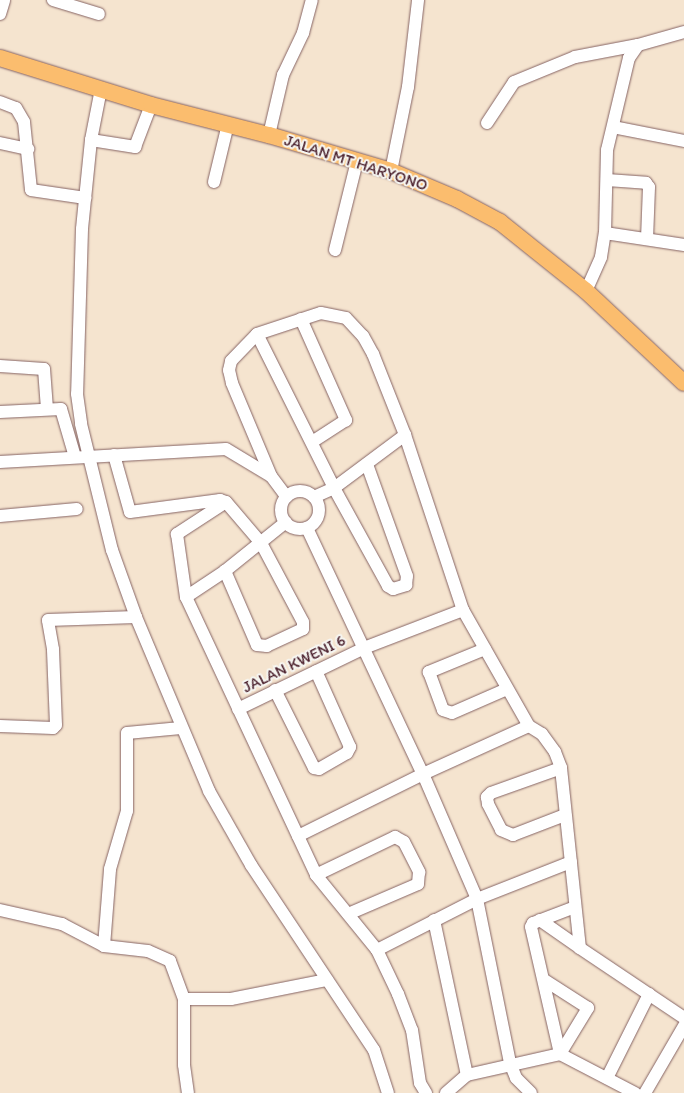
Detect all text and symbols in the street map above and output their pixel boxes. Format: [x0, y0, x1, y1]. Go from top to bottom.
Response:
street label: JALAN MT HARYONO [282, 131, 430, 195]
street label: JALAN KWENI 6 [240, 631, 348, 697]

